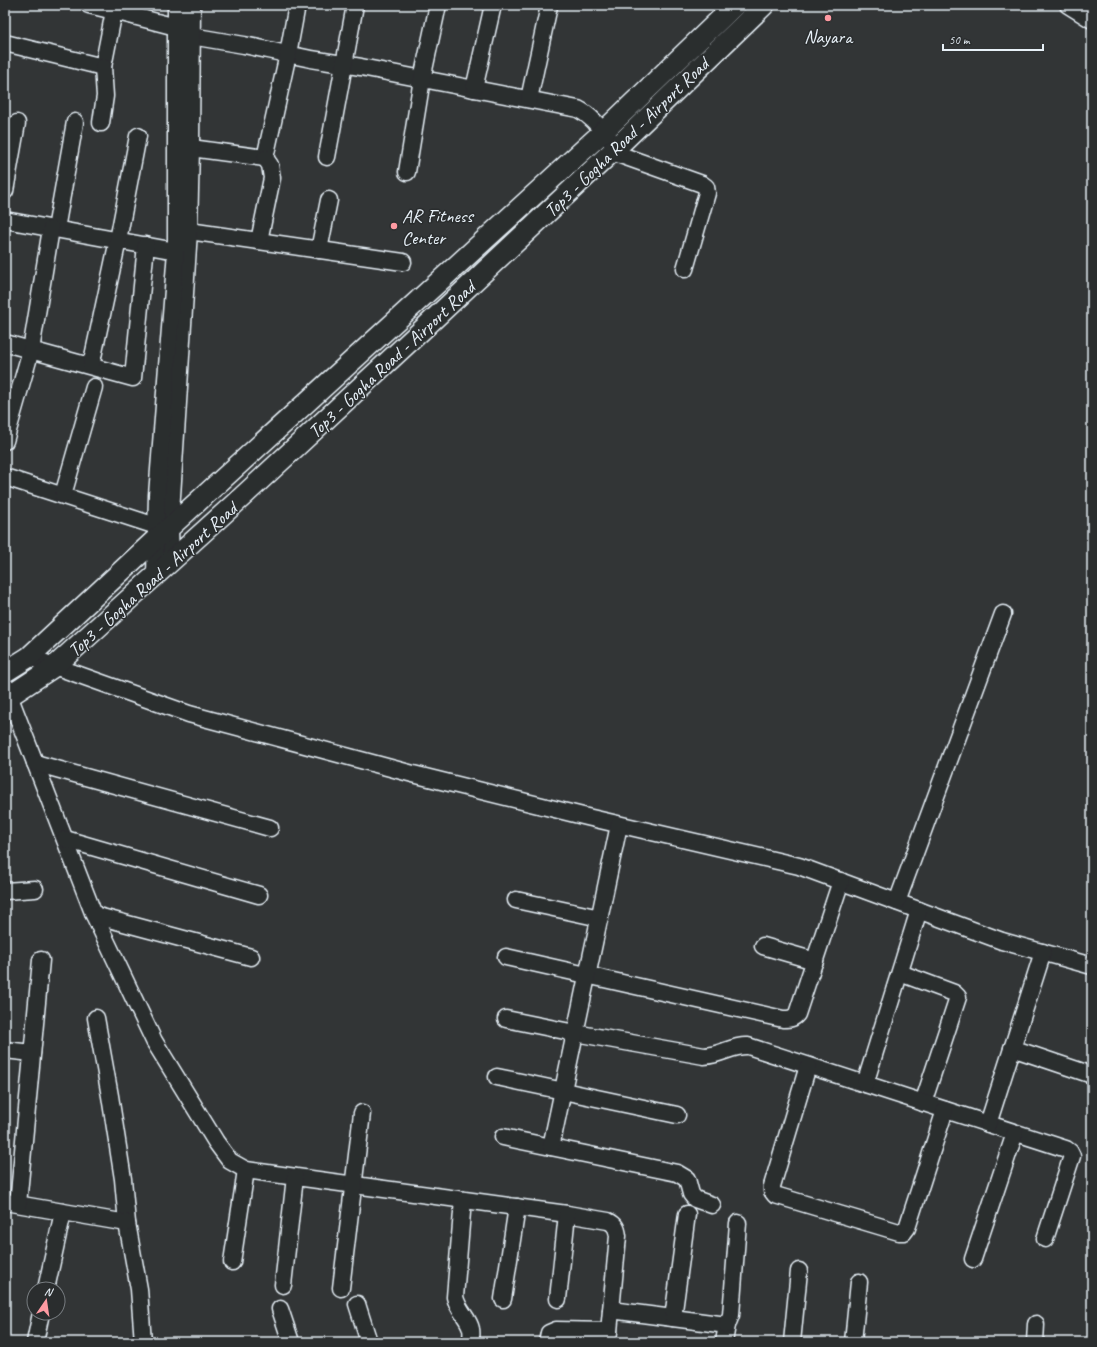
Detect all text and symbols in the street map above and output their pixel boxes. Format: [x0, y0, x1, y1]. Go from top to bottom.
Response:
marker: Nayara [823, 13, 833, 23]
place label: Nayara [804, 25, 854, 49]
scale bar [943, 26, 1043, 52]
text: 50 m [949, 32, 971, 48]
street label: Top3 - Gogha Road - Airport Road [539, 50, 717, 223]
place label: AR Fitness Center [402, 204, 475, 250]
marker: AR Fitness Center [389, 221, 399, 231]
street label: Top3 - Gogha Road - Airport Road [303, 274, 483, 443]
street label: Top3 - Gogha Road - Airport Road [63, 495, 245, 662]
north arrow [26, 1281, 66, 1321]
text: N [43, 1284, 55, 1299]

